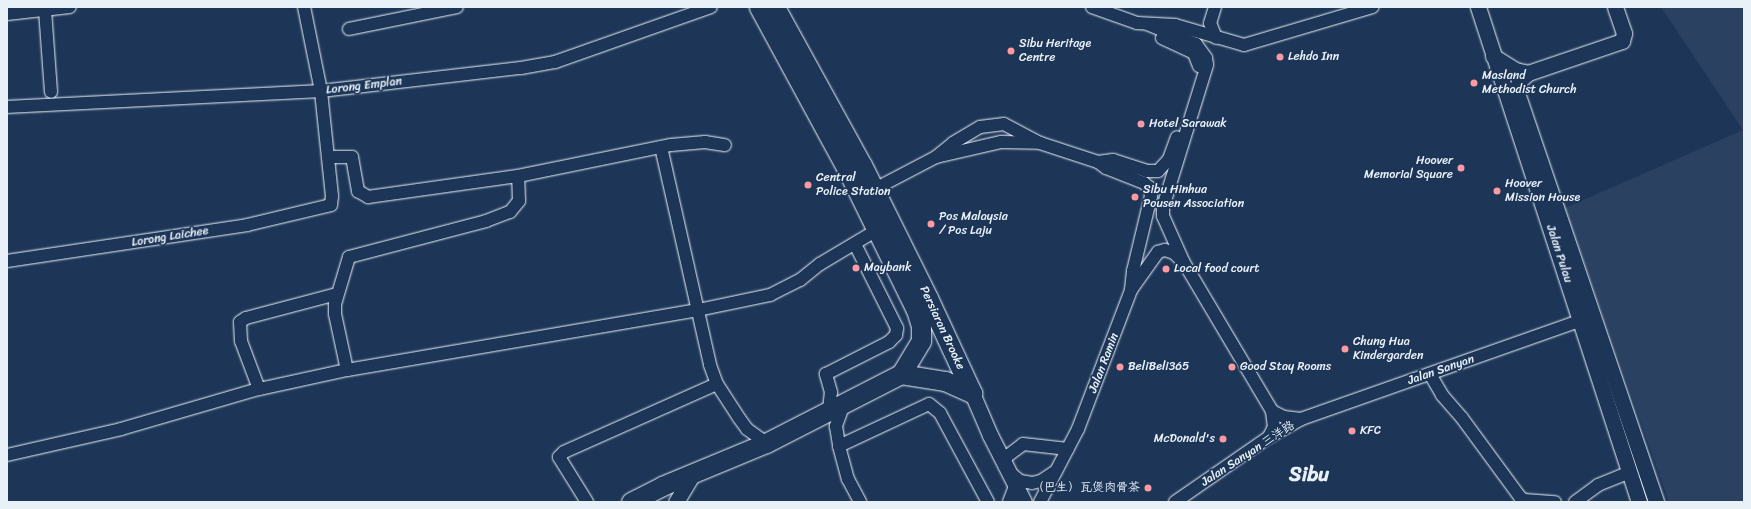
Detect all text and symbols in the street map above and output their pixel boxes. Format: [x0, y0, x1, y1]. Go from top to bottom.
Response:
place label: Sibu Heritage Centre [1019, 37, 1092, 65]
marker: Sibu Heritage Centre [1006, 46, 1016, 56]
place label: Lehdo Inn [1288, 50, 1339, 64]
marker: Lehdo Inn [1275, 52, 1285, 62]
place label: Masland Methodist Church [1482, 69, 1577, 97]
street label: Lorong Emplan [325, 74, 403, 98]
marker: Masland Methodist Church [1469, 78, 1479, 88]
place label: Hotel Sarawak [1149, 117, 1227, 131]
marker: Hotel Sarawak [1136, 119, 1146, 129]
place label: Hoover Memorial Square [1364, 154, 1453, 182]
marker: Hoover Memorial Square [1456, 163, 1466, 173]
place label: Central Police Station [816, 171, 891, 199]
place label: Hoover Mission House [1505, 177, 1580, 205]
marker: Central Police Station [803, 180, 813, 190]
place label: Sibu Hinhua Pousen Association [1143, 183, 1245, 211]
marker: Hoover Mission House [1492, 186, 1502, 196]
marker: Sibu Hinhua Pousen Association [1130, 192, 1140, 202]
place label: Pos Malaysia / Pos Laju [939, 210, 1007, 238]
marker: Pos Malaysia / Pos Laju [926, 219, 936, 229]
street label: Jalan Pulau [1543, 223, 1575, 285]
street label: Lorong Laichee [131, 224, 209, 250]
place label: Maybank [864, 261, 911, 275]
place label: Local food court [1174, 262, 1259, 276]
marker: Maybank [851, 263, 861, 273]
marker: Local food court [1161, 264, 1171, 274]
street label: Persiaran Brooke [916, 284, 968, 372]
street label: Jalan Ramin [1086, 331, 1122, 395]
place label: Chung Hua Kindergarden [1353, 335, 1423, 363]
marker: Chung Hua Kindergarden [1340, 344, 1350, 354]
street label: Jalan Sanyan [1406, 352, 1476, 388]
place label: BeliBeli365 [1128, 360, 1189, 374]
place label: Good Stay Rooms [1240, 360, 1331, 374]
marker: BeliBeli365 [1115, 362, 1125, 372]
marker: Good Stay Rooms [1227, 362, 1237, 372]
street label: Jalan Sanyan 三洋路 [1199, 418, 1297, 490]
place label: KFC [1360, 424, 1381, 438]
marker: KFC [1347, 426, 1357, 436]
place label: McDonald's [1154, 432, 1215, 446]
marker: McDonald's [1218, 434, 1228, 444]
district label: Sibu [1289, 462, 1329, 486]
place label: （巴生）瓦煲肉骨茶 [1032, 481, 1140, 495]
marker: （巴生）瓦煲肉骨茶 [1143, 483, 1153, 493]

